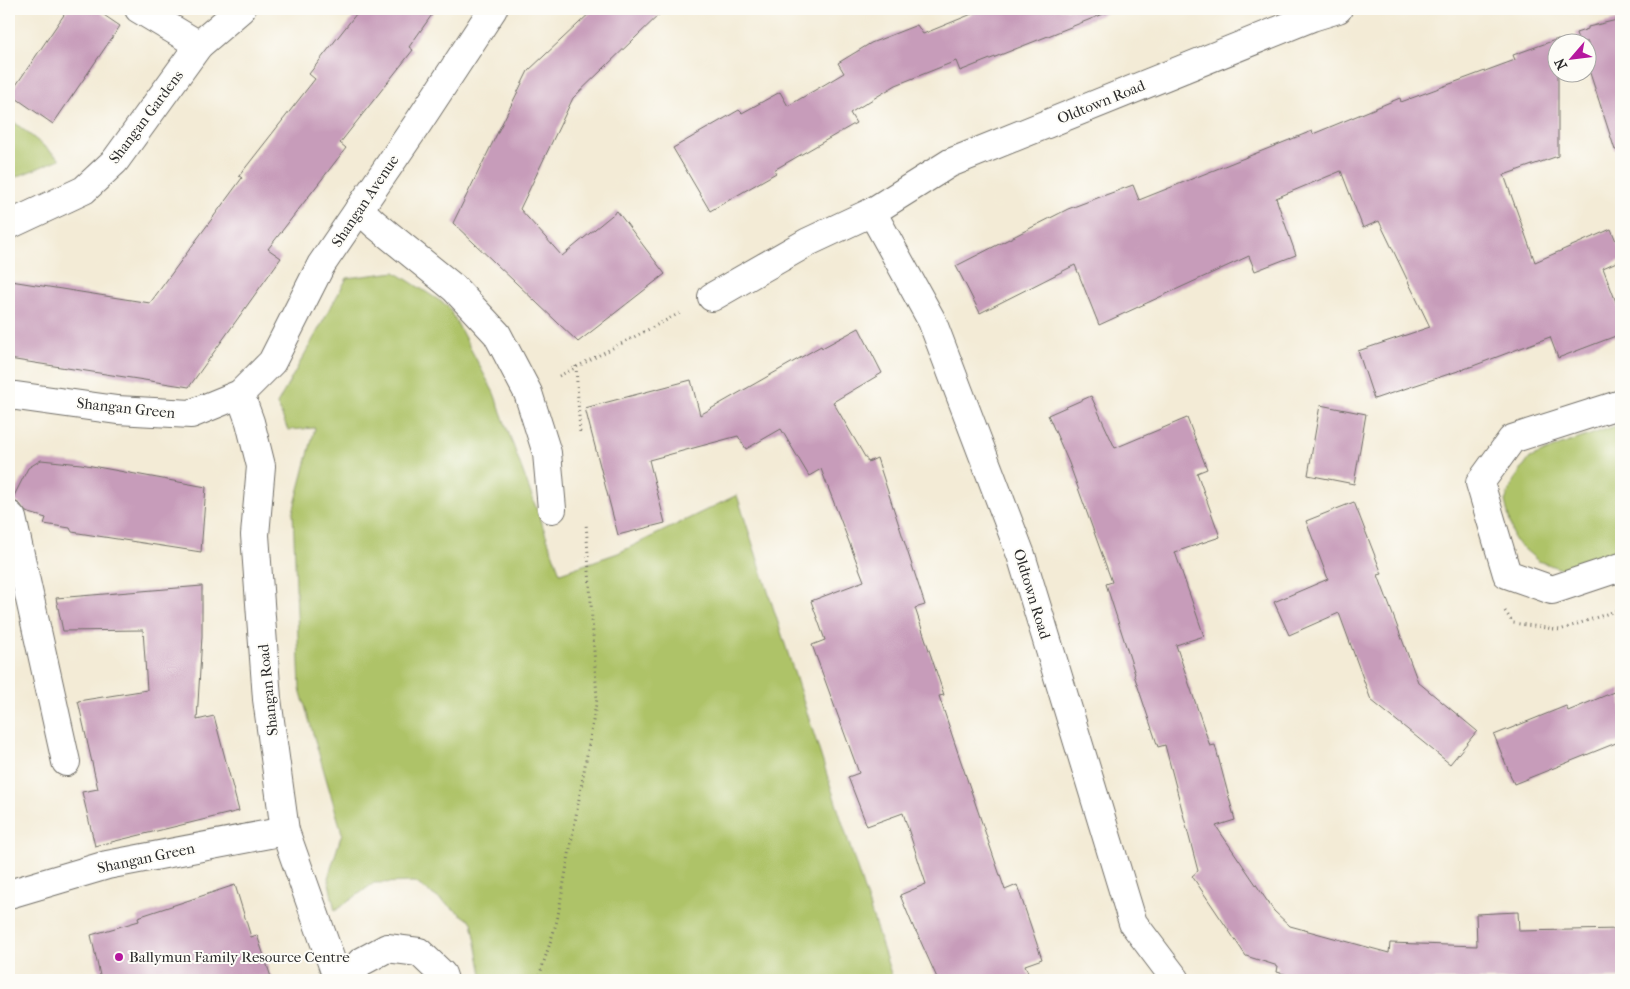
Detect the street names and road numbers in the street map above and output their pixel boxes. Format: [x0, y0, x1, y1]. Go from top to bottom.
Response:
street label: Shangan Gardens [105, 66, 187, 167]
street label: Oldtown Road [1054, 76, 1148, 128]
street label: Shangan Avenue [328, 151, 403, 250]
street label: Shangan Green [76, 394, 177, 422]
street label: Oldtown Road [1010, 547, 1054, 642]
street label: Shangan Road [254, 642, 282, 737]
street label: Shangan Green [96, 839, 197, 877]

